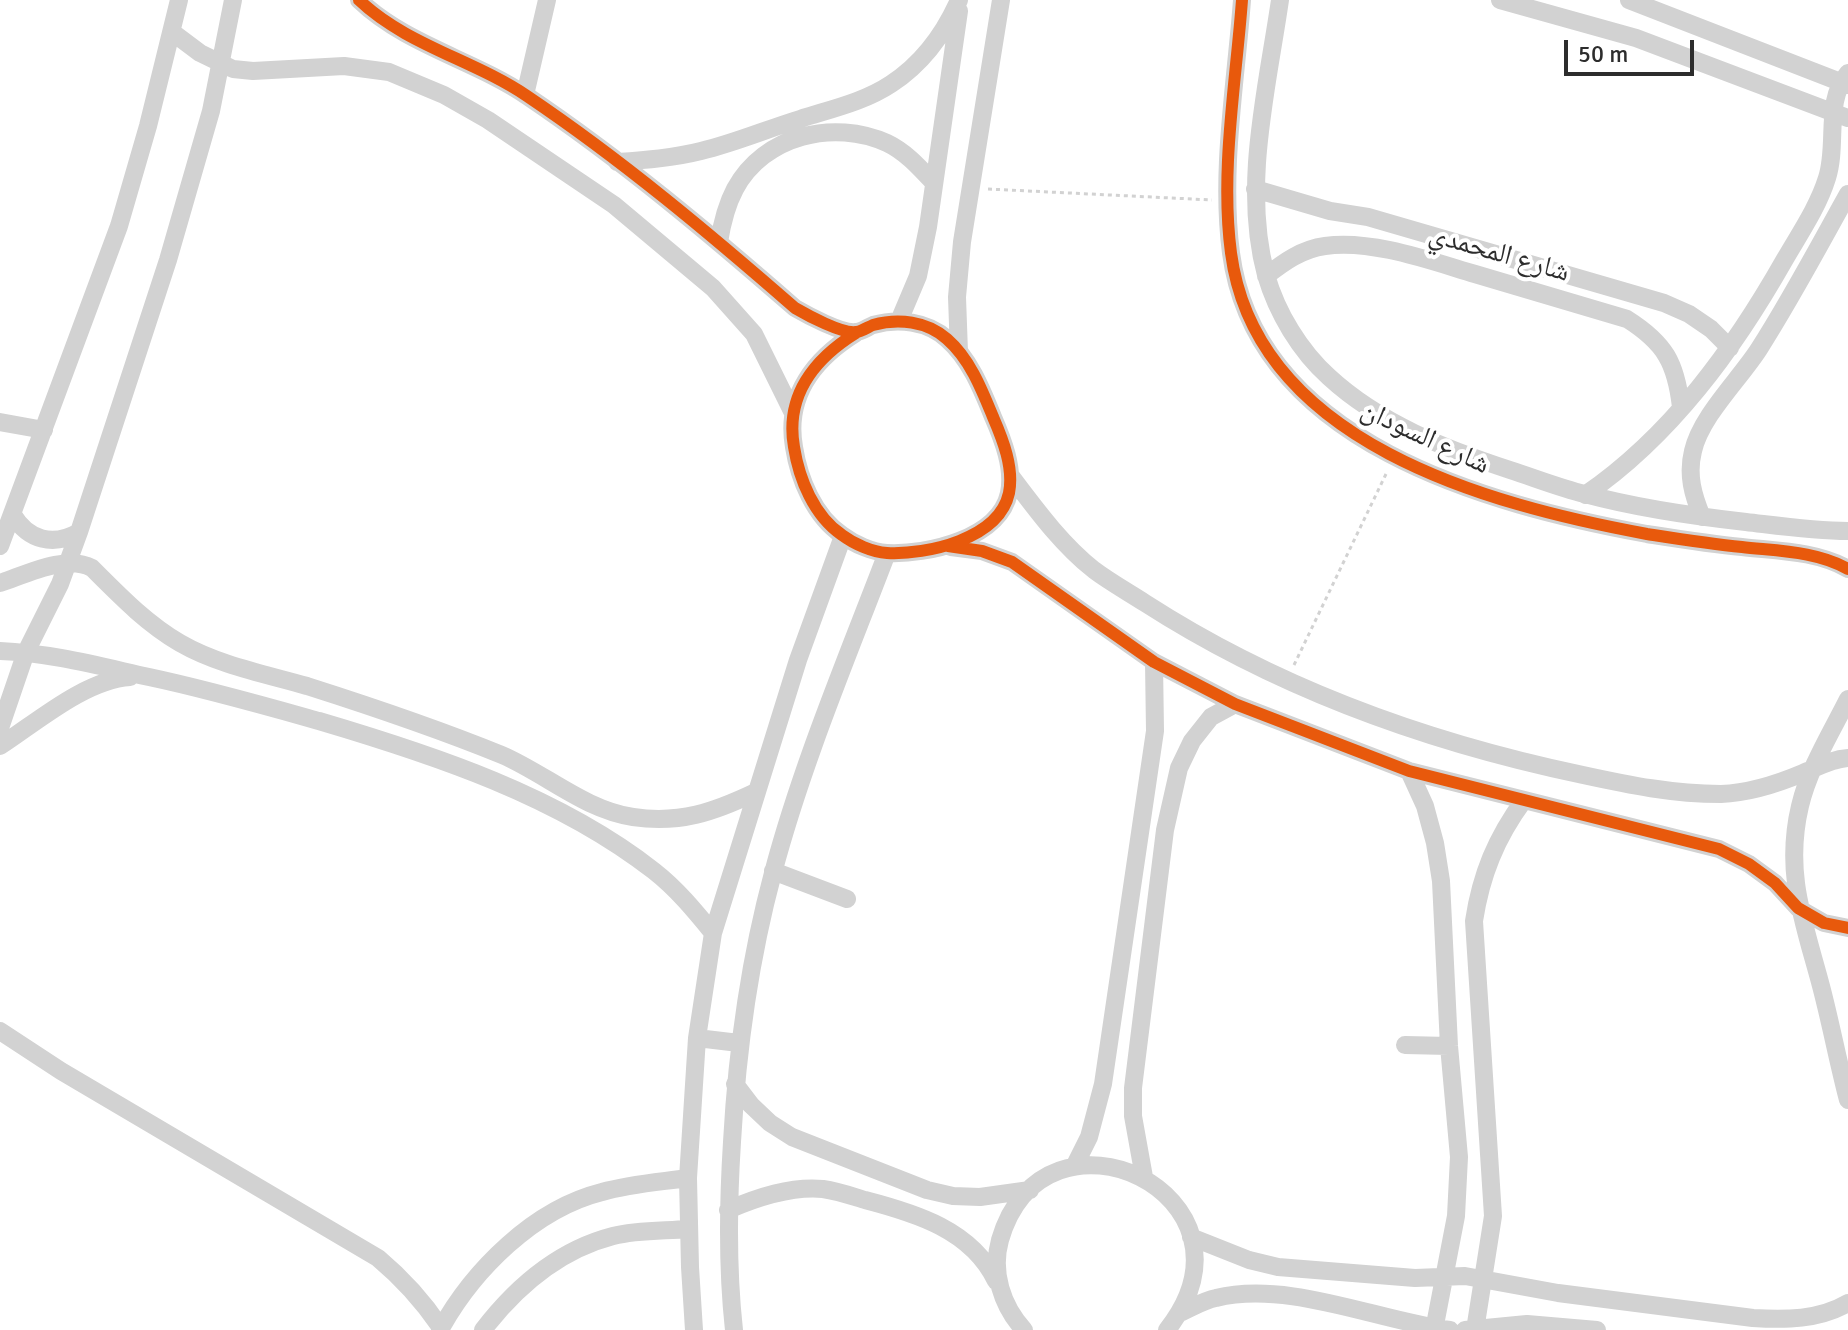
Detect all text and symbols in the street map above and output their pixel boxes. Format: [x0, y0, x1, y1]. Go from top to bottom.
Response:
scale bar [1568, 24, 1698, 74]
text: 50 m [1578, 39, 1628, 69]
street label: شارع المحمدي [1425, 218, 1573, 290]
street label: شارع السودان [1355, 394, 1495, 482]

